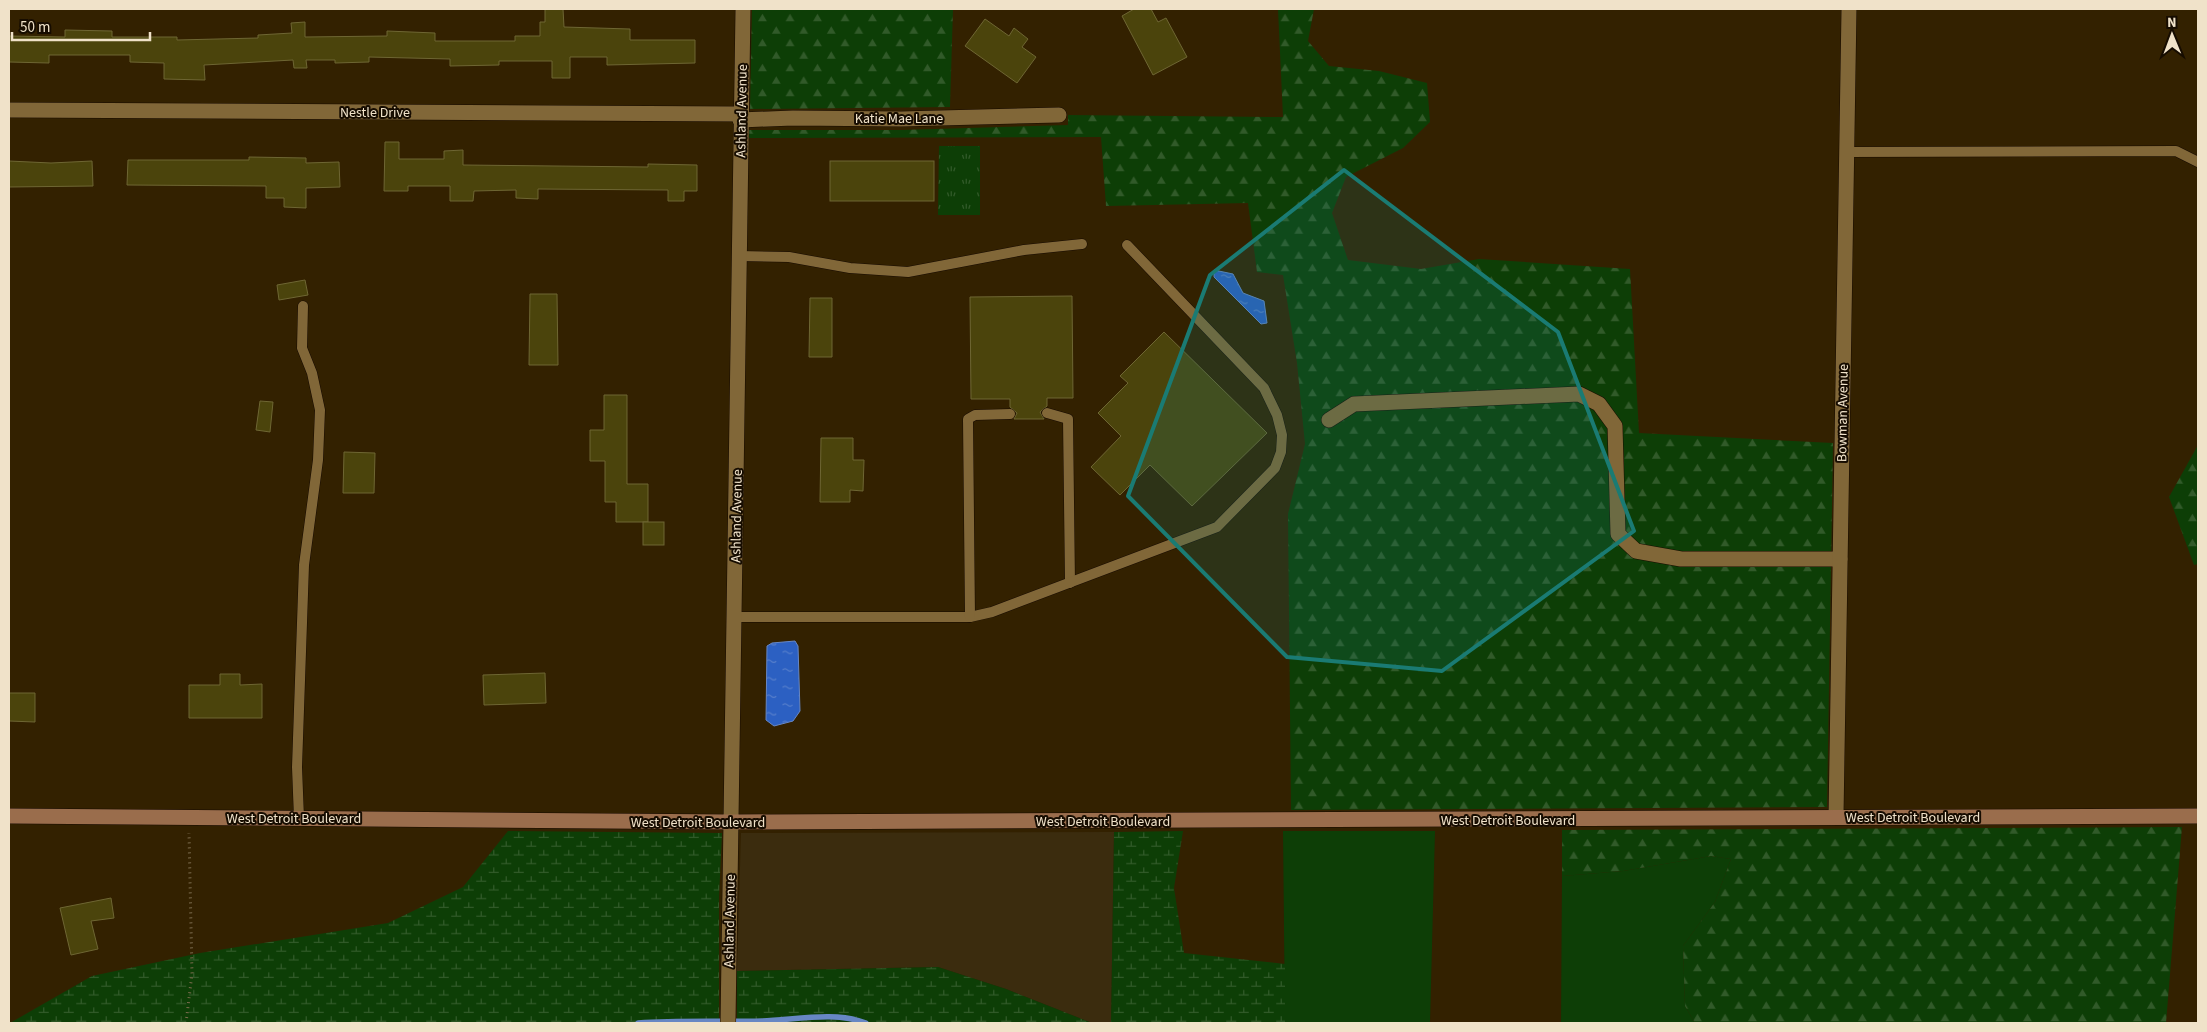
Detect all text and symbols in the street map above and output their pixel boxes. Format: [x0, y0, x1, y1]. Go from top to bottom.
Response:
scale bar [12, 10, 150, 42]
north arrow [2147, 10, 2197, 60]
text: N [2167, 13, 2177, 33]
text: 50 m [20, 17, 50, 38]
street label: Ashland Avenue [731, 64, 753, 158]
street label: Nestle Drive [340, 103, 410, 123]
street label: Katie Mae Lane [855, 109, 943, 129]
street label: Bowman Avenue [1832, 364, 1854, 462]
street label: Ashland Avenue [726, 469, 748, 563]
street label: West Detroit Boulevard [1846, 808, 1980, 828]
street label: West Detroit Boulevard [227, 809, 361, 829]
street label: West Detroit Boulevard [1441, 811, 1575, 831]
street label: West Detroit Boulevard [1036, 812, 1170, 832]
street label: West Detroit Boulevard [631, 813, 765, 833]
street label: Ashland Avenue [719, 874, 741, 968]

